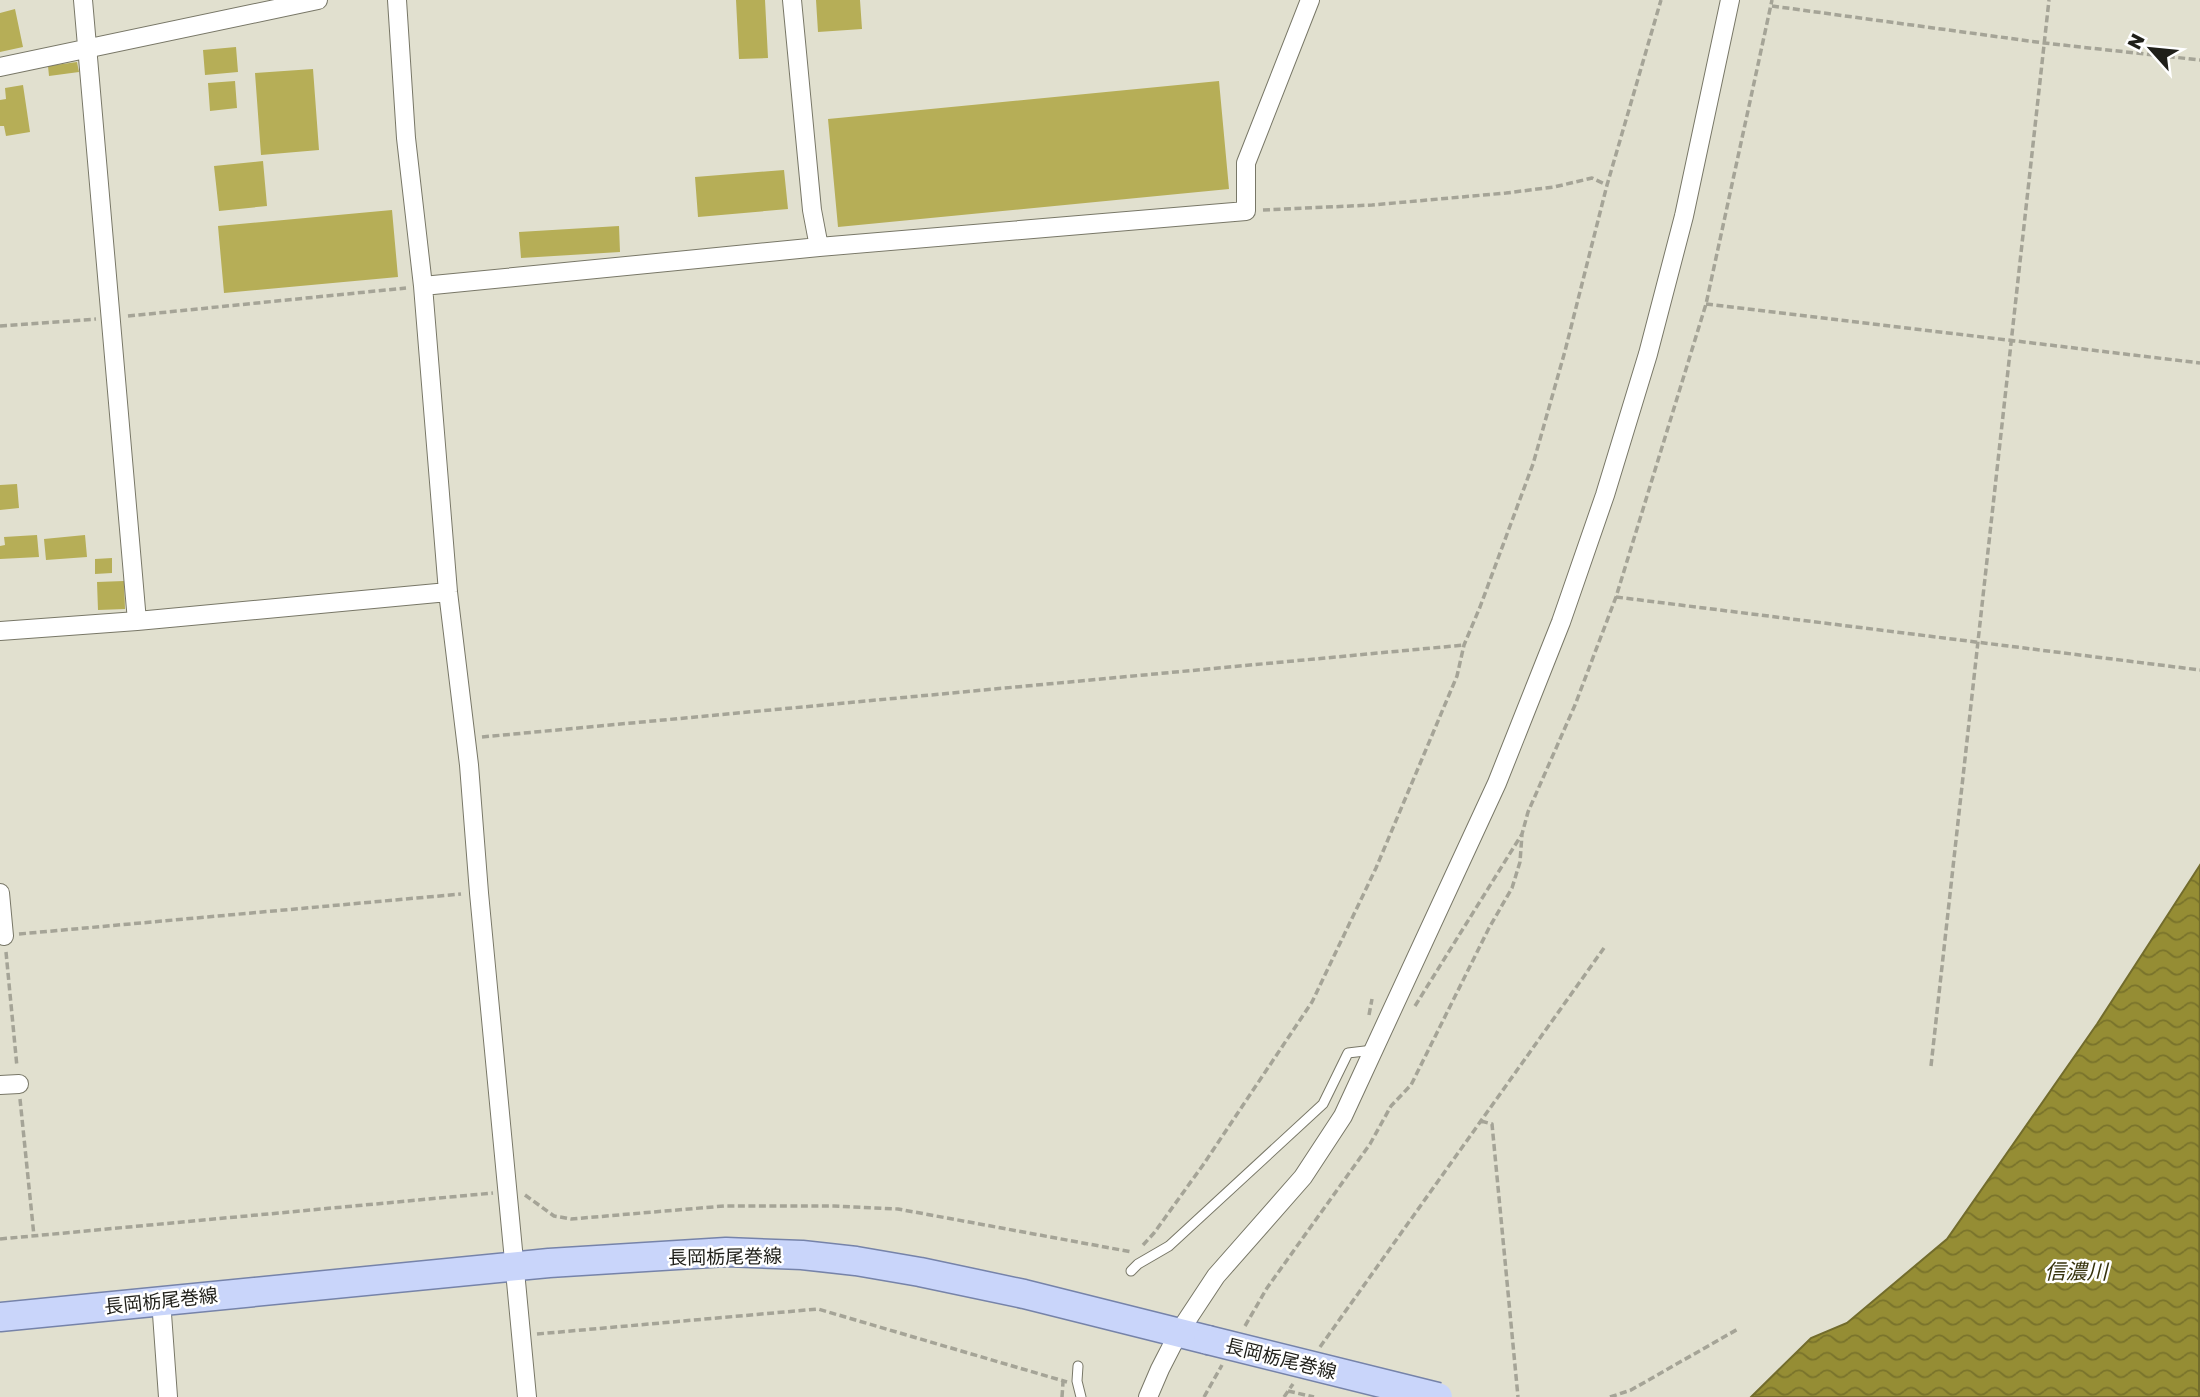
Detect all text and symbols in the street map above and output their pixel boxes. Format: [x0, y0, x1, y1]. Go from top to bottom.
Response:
north arrow [2116, 14, 2186, 84]
text: N [2122, 29, 2149, 53]
street label: 長岡栃尾巻線 [668, 1244, 782, 1268]
water label: 信濃川 [2045, 1258, 2109, 1284]
street label: 長岡栃尾巻線 [103, 1283, 219, 1317]
street label: 長岡栃尾巻線 [1223, 1333, 1339, 1383]

